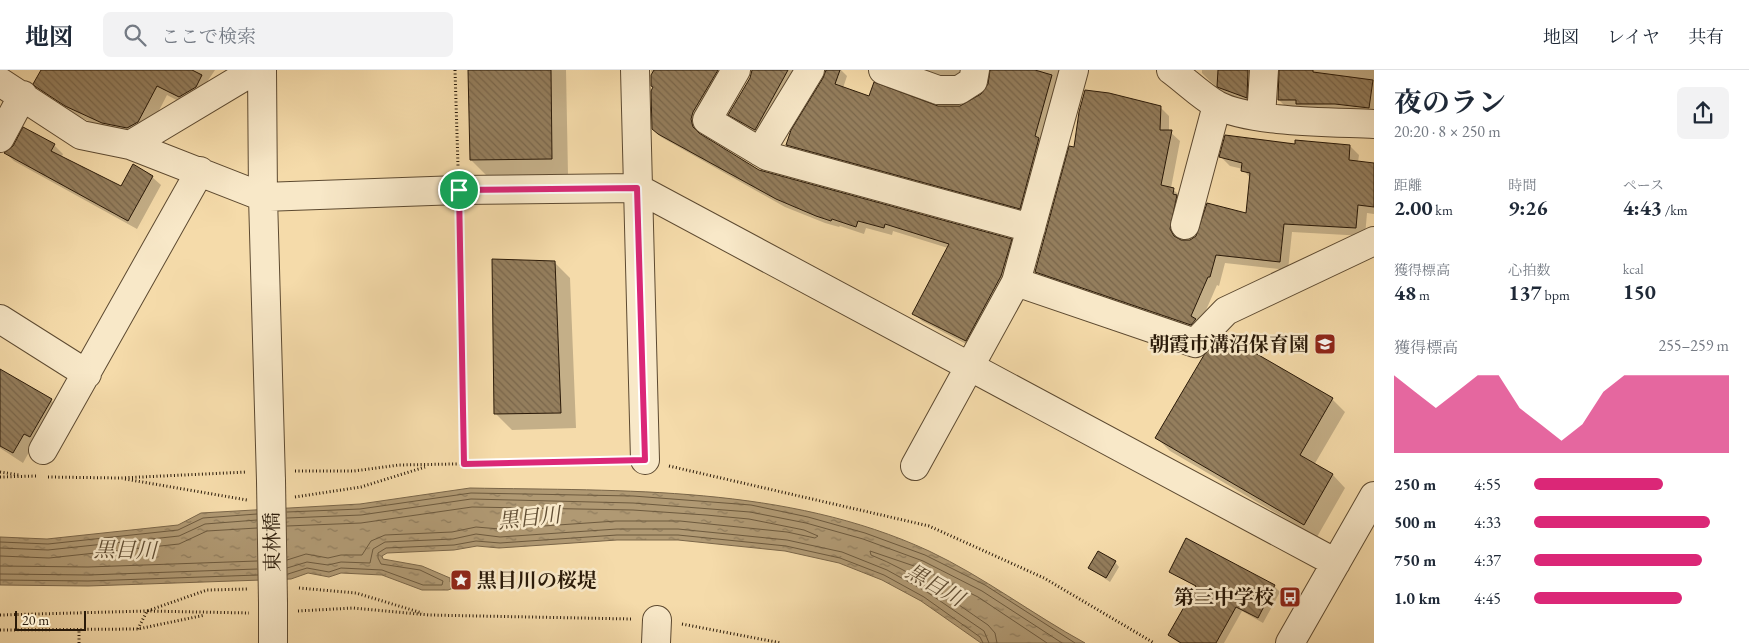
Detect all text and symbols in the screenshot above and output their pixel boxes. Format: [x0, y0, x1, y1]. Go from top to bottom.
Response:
search box [103, 12, 453, 57]
text: 地図 [25, 21, 73, 52]
icon: search [121, 21, 149, 49]
text: ここで検索 [161, 24, 256, 49]
text: 地図 [1543, 25, 1579, 48]
text: レイヤ [1607, 25, 1660, 48]
text: 共有 [1688, 25, 1724, 48]
text: 夜のラン [1394, 84, 1506, 120]
button: share [1677, 87, 1729, 139]
text: 20:20 · 8 × 250 m [1394, 121, 1501, 142]
pin [438, 169, 480, 211]
icon: arrive [445, 176, 473, 204]
text: 距離 [1394, 176, 1422, 194]
text: 時間 [1508, 176, 1536, 194]
text: ペース [1623, 176, 1664, 194]
text: 2.00 [1394, 194, 1433, 221]
text: 9:26 [1508, 194, 1548, 221]
text: 4:43 [1623, 194, 1662, 221]
text: km [1433, 201, 1453, 219]
text: /km [1662, 201, 1688, 219]
text: kcal [1623, 260, 1644, 278]
text: 獲得標高 [1394, 261, 1450, 279]
text: 心拍数 [1508, 261, 1550, 279]
text: 150 [1623, 278, 1656, 305]
text: 48 [1394, 279, 1416, 306]
text: 137 [1508, 279, 1542, 306]
text: m [1416, 286, 1430, 304]
text: bpm [1542, 286, 1570, 304]
place label: 朝霞市溝沼保育園 [1149, 331, 1309, 357]
school or university icon: 朝霞市溝沼保育園 [1313, 332, 1337, 356]
text: 255–259 m [1658, 335, 1729, 356]
text: 獲得標高 [1394, 337, 1458, 358]
text: 250 m [1394, 474, 1436, 495]
text: 4:55 [1474, 474, 1501, 495]
water label: 黒目川 [496, 501, 564, 534]
street label: 東林橋 [258, 512, 286, 572]
text: 500 m [1394, 512, 1436, 533]
text: 4:33 [1474, 512, 1501, 533]
water label: 黒目川 [93, 535, 159, 564]
text: 750 m [1394, 550, 1436, 571]
text: 4:37 [1474, 550, 1501, 571]
water label: 黒目川 [901, 557, 971, 613]
place label: 黒目川の桜堤 [477, 567, 597, 593]
place icon: 黒目川の桜堤 [449, 568, 473, 592]
place label: 第三中学校 [1174, 584, 1274, 610]
bus stop icon: 第三中学校 [1278, 585, 1302, 609]
text: 1.0 km [1394, 588, 1440, 609]
text: 4:45 [1474, 588, 1501, 609]
scale bar [15, 608, 86, 631]
text: 20 m [22, 611, 49, 629]

